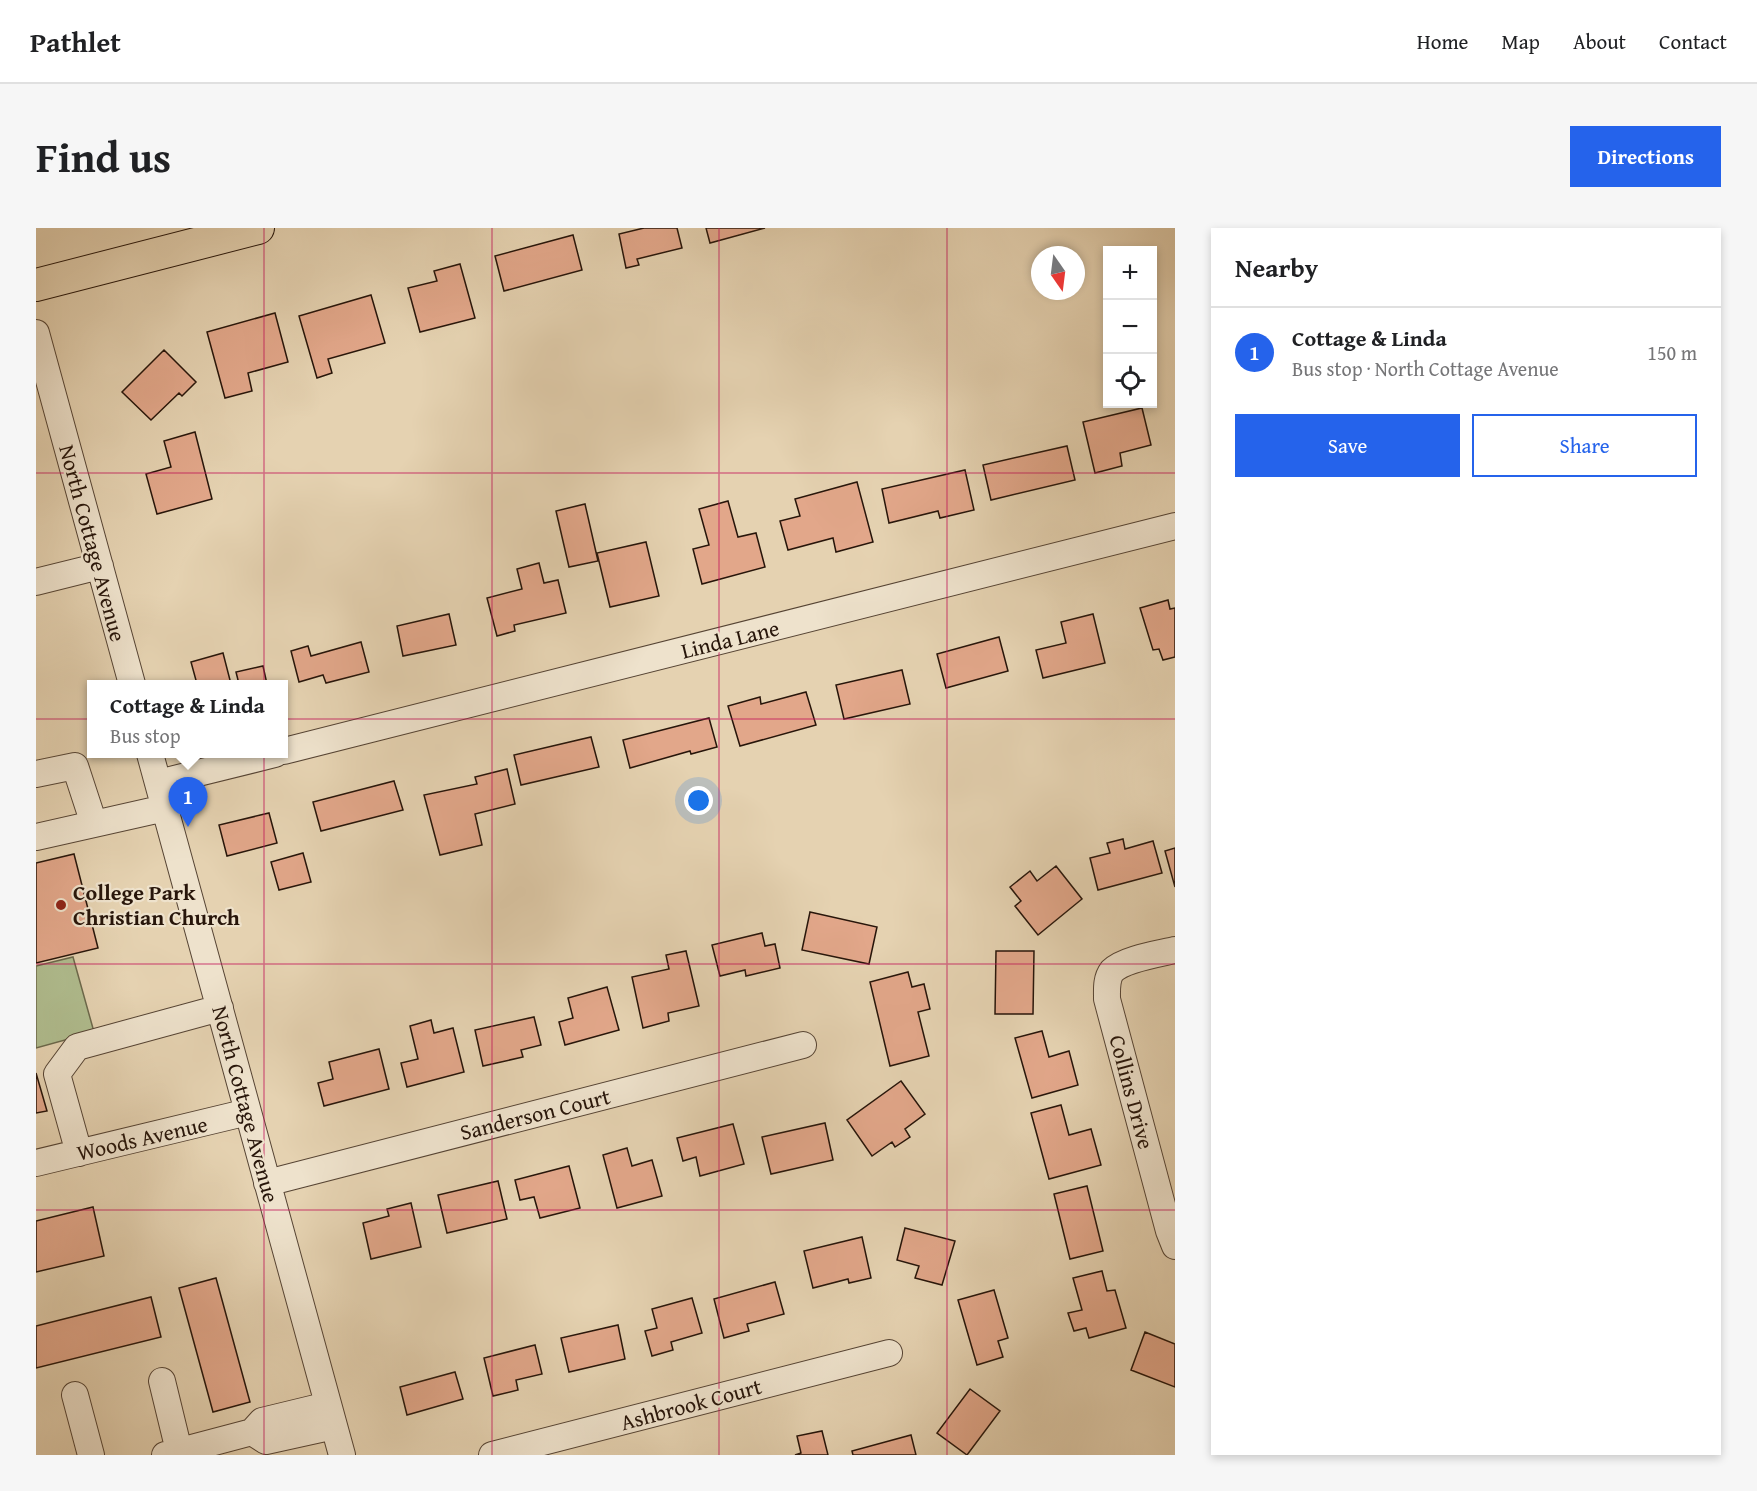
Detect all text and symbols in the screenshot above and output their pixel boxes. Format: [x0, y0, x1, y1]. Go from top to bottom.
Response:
text: Pathlet [30, 21, 121, 62]
text: Home [1417, 26, 1468, 57]
text: Map [1501, 26, 1540, 57]
text: About [1573, 26, 1626, 57]
text: Contact [1659, 26, 1727, 57]
text: Find us [36, 126, 171, 187]
button: Directions [1570, 126, 1721, 187]
north arrow [1031, 246, 1085, 300]
map controls [1103, 246, 1157, 408]
button: + [1103, 246, 1157, 300]
text: Nearby [1235, 248, 1318, 287]
button: − [1103, 300, 1157, 354]
text: Cottage & Linda [1292, 322, 1447, 354]
text: 1 [1249, 338, 1260, 367]
text: 150 m [1647, 338, 1697, 367]
button: locate [1103, 354, 1157, 408]
text: Bus stop · North Cottage Avenue [1292, 354, 1559, 383]
button: Save [1235, 414, 1460, 477]
button: Share [1472, 414, 1697, 477]
street label: North Cottage Avenue [51, 441, 135, 645]
street label: Linda Lane [678, 611, 782, 667]
popup [87, 680, 288, 758]
text: Cottage & Linda [110, 689, 265, 721]
text: Bus stop [110, 721, 181, 750]
pin: 1 [168, 778, 208, 827]
your location [684, 786, 713, 815]
place label: College Park Christian Church [73, 876, 240, 933]
marker: College Park Christian Church [54, 898, 68, 912]
street label: North Cottage Avenue [204, 1002, 288, 1206]
street label: Collins Drive [1101, 1031, 1163, 1153]
street label: Sanderson Court [457, 1080, 614, 1148]
street label: Woods Avenue [73, 1107, 211, 1169]
street label: Ashbrook Court [617, 1370, 765, 1438]

